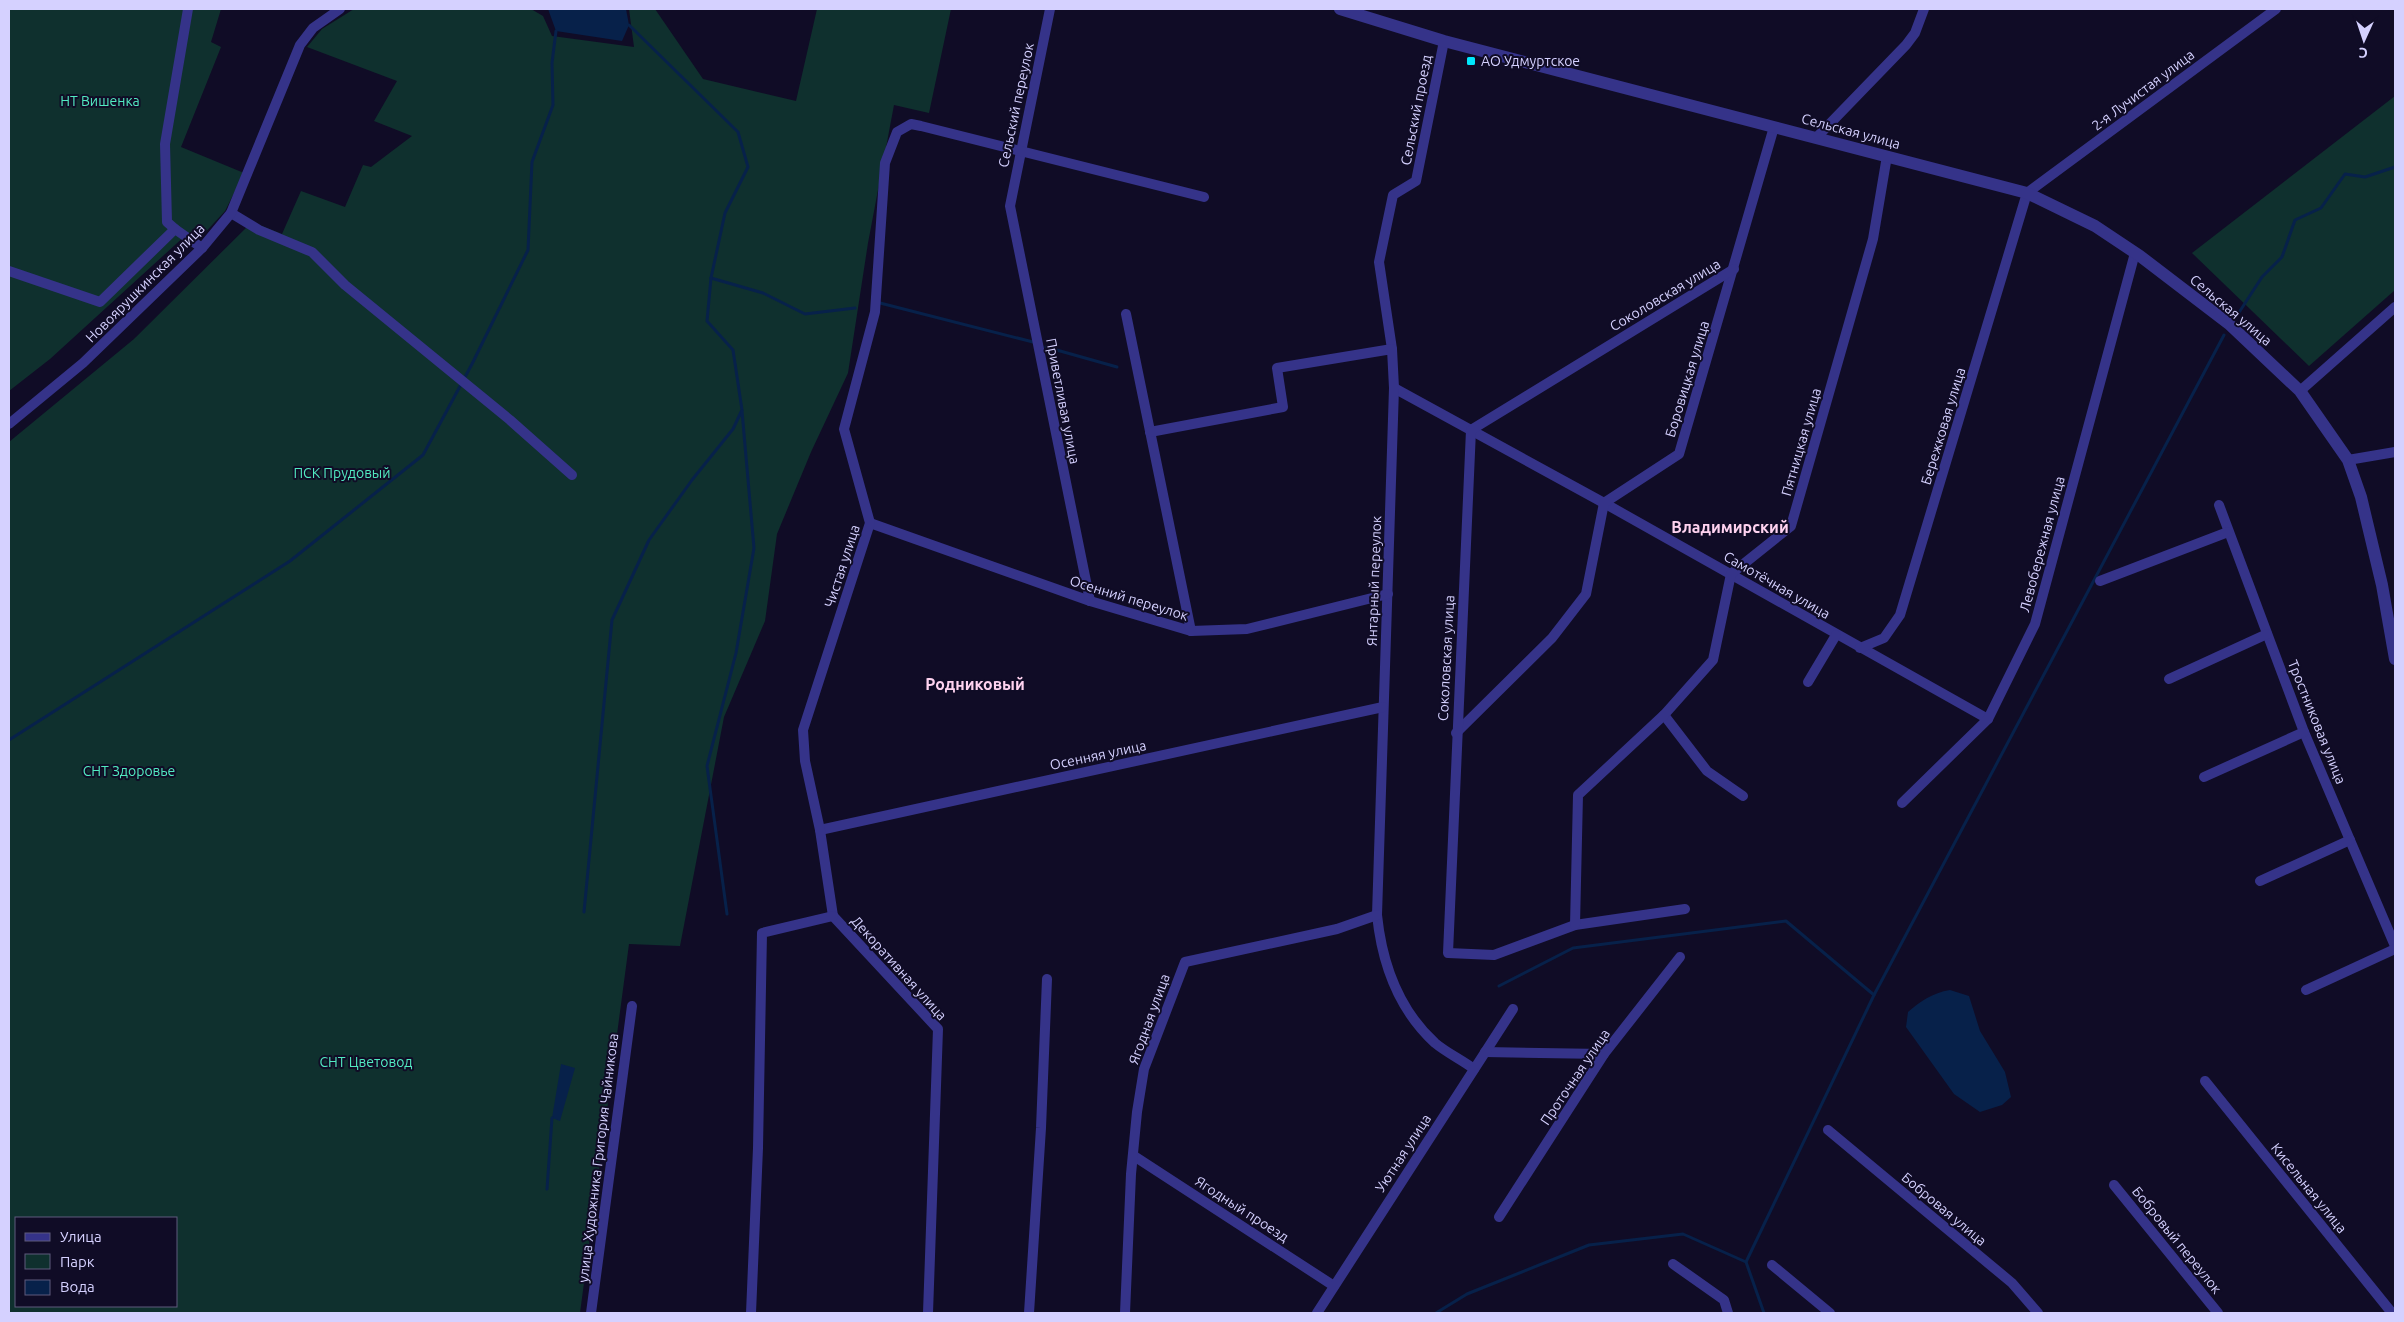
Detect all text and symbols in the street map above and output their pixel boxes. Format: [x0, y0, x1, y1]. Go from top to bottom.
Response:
north arrow [2339, 15, 2389, 65]
street label: Сельский переулок [995, 41, 1037, 169]
text: С [2358, 45, 2368, 61]
street label: 2-я Лучистая улица [2089, 46, 2197, 134]
street label: Сельский проезд [1397, 53, 1435, 167]
place label: АО Удмуртское [1481, 53, 1580, 69]
marker: АО Удмуртское [1465, 55, 1477, 67]
park label: НТ Вишенка [60, 93, 140, 109]
street label: Сельская улица [1800, 110, 1902, 152]
street label: Новоярушкинская улица [82, 220, 208, 346]
street label: Соколовская улица [1607, 256, 1723, 334]
street label: Сельская улица [2187, 271, 2275, 349]
street label: Боровицкая улица [1662, 319, 1712, 439]
street label: Приветливая улица [1043, 337, 1083, 465]
street label: Бережковая улица [1918, 365, 1968, 487]
street label: Пятницкая улица [1778, 386, 1824, 498]
park label: ПСК Прудовый [293, 465, 391, 481]
street label: Левобережная улица [2016, 474, 2068, 614]
street label: Янтарный переулок [1364, 516, 1384, 646]
district label: Владимирский [1671, 518, 1789, 536]
street label: Чистая улица [821, 523, 863, 609]
street label: Самотёчная улица [1721, 548, 1833, 622]
street label: Осенний переулок [1068, 572, 1190, 624]
street label: Соколовская улица [1435, 595, 1457, 721]
street label: Тростниковая улица [2285, 658, 2349, 786]
district label: Родниковый [925, 675, 1025, 693]
street label: Осенняя улица [1048, 737, 1148, 773]
park label: СНТ Здоровье [83, 763, 175, 779]
street label: Декоративная улица [848, 913, 950, 1023]
street label: Ягодная улица [1125, 972, 1173, 1066]
street label: Проточная улица [1537, 1026, 1613, 1128]
street label: улица Художника Григория Чайникова [575, 1032, 621, 1284]
park label: СНТ Цветовод [319, 1054, 413, 1070]
street label: Уютная улица [1372, 1111, 1434, 1195]
street label: Кисельная улица [2268, 1140, 2350, 1236]
street label: Бобровая улица [1898, 1169, 1990, 1249]
street label: Ягодный проезд [1192, 1173, 1292, 1245]
street label: Бобровый переулок [2129, 1183, 2225, 1297]
legend [15, 1217, 178, 1307]
text: Улица [60, 1228, 102, 1245]
text: Парк [60, 1253, 95, 1270]
text: Вода [60, 1278, 95, 1295]

